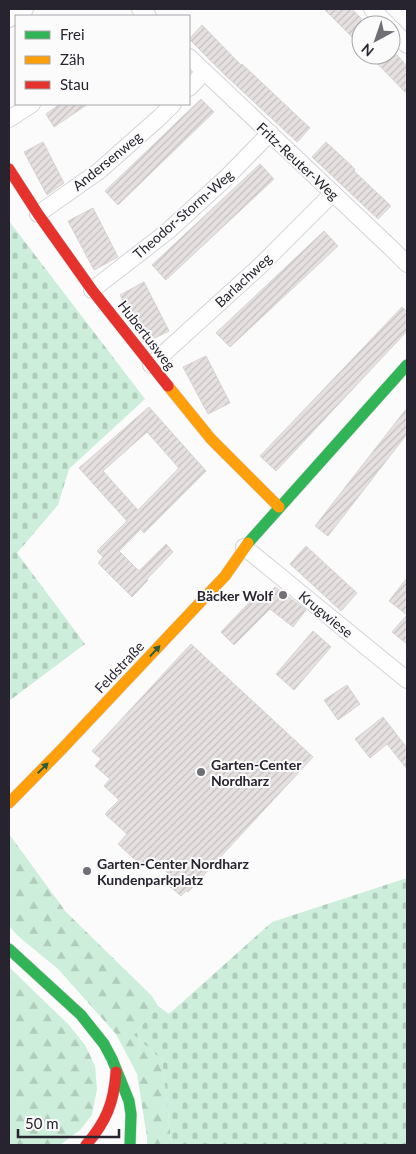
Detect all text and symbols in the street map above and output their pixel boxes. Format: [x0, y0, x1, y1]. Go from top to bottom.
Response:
legend [15, 15, 190, 105]
north arrow [351, 15, 401, 65]
text: Frei [60, 25, 85, 43]
text: N [358, 40, 377, 60]
text: Zäh [60, 50, 85, 68]
text: Stau [60, 75, 89, 93]
street label: Fritz-Reuter-Weg [253, 119, 343, 203]
street label: Andersenweg [69, 128, 145, 194]
street label: Theodor-Storm-Weg [129, 166, 237, 262]
street label: Barlachweg [211, 249, 275, 311]
street label: Hubertusweg [115, 297, 179, 373]
place label: Bäcker Wolf [197, 587, 273, 604]
street label: Krugwiese [296, 587, 356, 641]
marker: Bäcker Wolf [277, 589, 289, 601]
street label: Feldstraße [91, 638, 147, 696]
one-way arrow [149, 645, 161, 657]
place label: Garten-Center Nordharz [211, 756, 302, 789]
one-way arrow [37, 762, 49, 774]
marker: Garten-Center Nordharz [195, 766, 207, 778]
place label: Garten-Center Nordharz Kundenparkplatz [97, 855, 249, 888]
marker: Garten-Center Nordharz Kundenparkplatz [81, 865, 93, 877]
scale bar [18, 1106, 119, 1138]
text: 50 m [25, 1114, 59, 1132]

